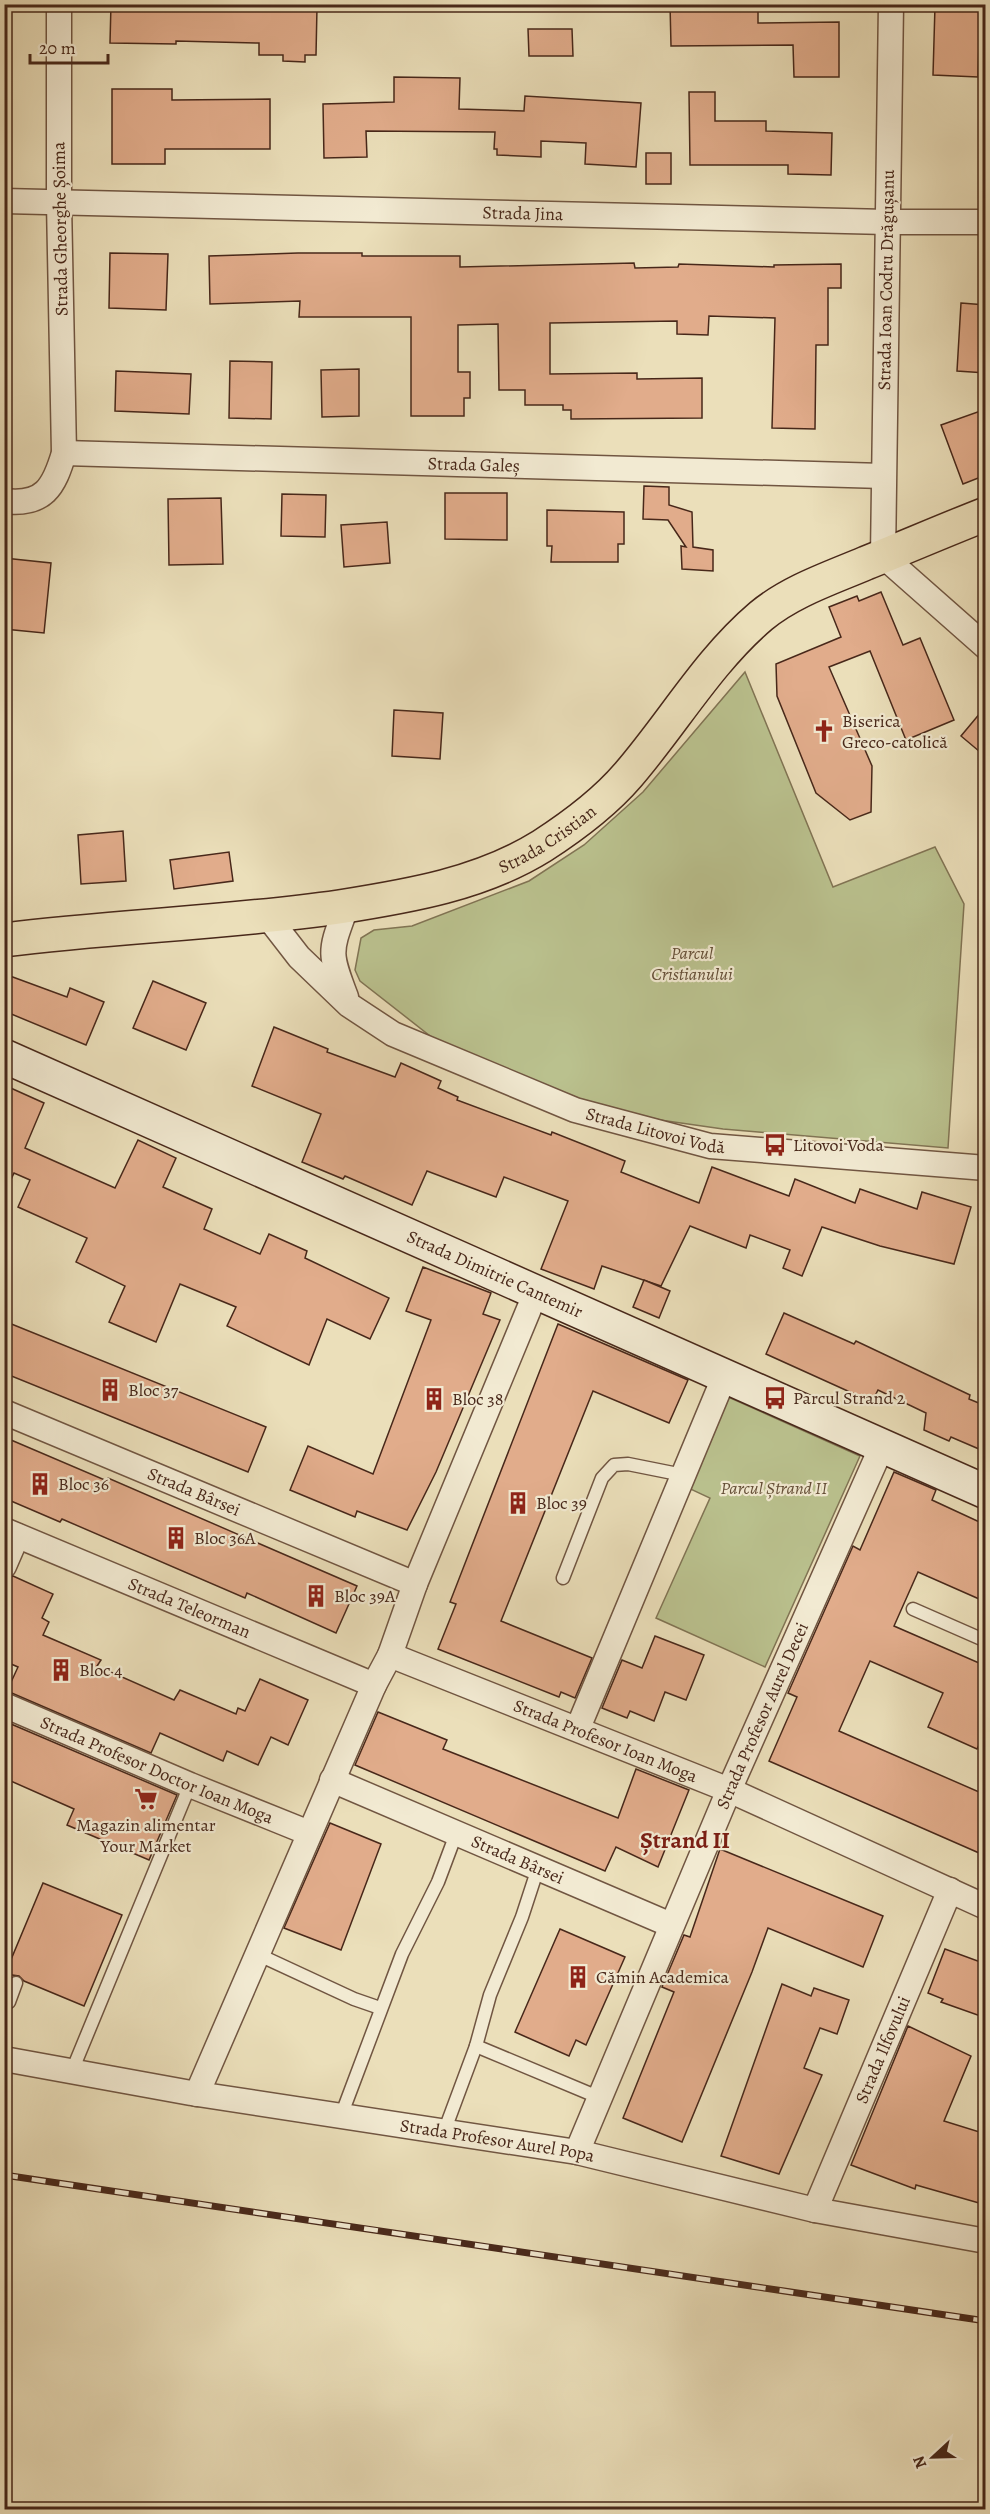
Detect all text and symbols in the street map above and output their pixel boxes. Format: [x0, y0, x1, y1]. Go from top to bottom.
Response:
scale bar [30, 27, 108, 65]
text: 20 m [39, 36, 76, 60]
street label: Strada Gheorghe Șoima [46, 141, 74, 316]
street label: Strada Ioan Codru Drăgușanu [872, 169, 900, 390]
street label: Strada Jina [482, 200, 564, 226]
street label: Strada Galeș [427, 451, 520, 478]
place label: Biserica Greco-catolică [842, 709, 948, 754]
church icon: Biserica Greco-catolică [811, 718, 837, 744]
street label: Strada Cristian [495, 799, 601, 879]
park label: Parcul Cristianului [651, 941, 733, 986]
street label: Strada Litovoi Vodă [583, 1101, 727, 1159]
bus stop icon: Litovoi Voda [762, 1132, 788, 1158]
place label: Litovoi Voda [793, 1133, 884, 1157]
street label: Strada Dimitrie Cantemir [403, 1224, 587, 1324]
building icon: Bloc 37 [97, 1377, 123, 1403]
place label: Bloc 37 [128, 1378, 179, 1402]
bus stop icon: Parcul Strand 2 [762, 1385, 788, 1411]
building icon: Bloc 38 [421, 1386, 447, 1412]
place label: Parcul Strand 2 [793, 1386, 906, 1410]
place label: Bloc 38 [452, 1387, 504, 1411]
street label: Strada Bârsei [144, 1461, 244, 1522]
building icon: Bloc 36 [27, 1471, 53, 1497]
place label: Bloc 36 [58, 1472, 109, 1496]
park label: Parcul Ștrand II [721, 1476, 828, 1500]
building icon: Bloc 39 [505, 1490, 531, 1516]
place label: Bloc 39 [536, 1491, 587, 1515]
building icon: Bloc 36A [163, 1525, 189, 1551]
place label: Bloc 36A [194, 1526, 256, 1550]
street label: Strada Teleorman [124, 1571, 254, 1644]
building icon: Bloc 39A [303, 1583, 329, 1609]
place label: Bloc 39A [334, 1584, 396, 1608]
street label: Strada Profesor Aurel Decei [710, 1618, 814, 1813]
building icon: Bloc 4 [48, 1657, 74, 1683]
place label: Bloc 4 [79, 1658, 122, 1682]
street label: Strada Profesor Ioan Moga [510, 1693, 702, 1788]
street label: Strada Profesor Doctor Ioan Moga [37, 1710, 278, 1830]
supermarket icon: Magazin alimentar Your Market [133, 1786, 159, 1812]
place label: Magazin alimentar Your Market [76, 1813, 216, 1858]
district label: Ștrand II [640, 1824, 730, 1856]
street label: Strada Bârsei [468, 1829, 568, 1890]
building icon: Cămin Academica [565, 1964, 591, 1990]
place label: Cămin Academica [596, 1965, 729, 1989]
street label: Strada Ilfovului [849, 1992, 916, 2107]
street label: Strada Profesor Aurel Popa [398, 2113, 598, 2168]
north arrow [903, 2427, 963, 2487]
text: N [908, 2452, 932, 2472]

